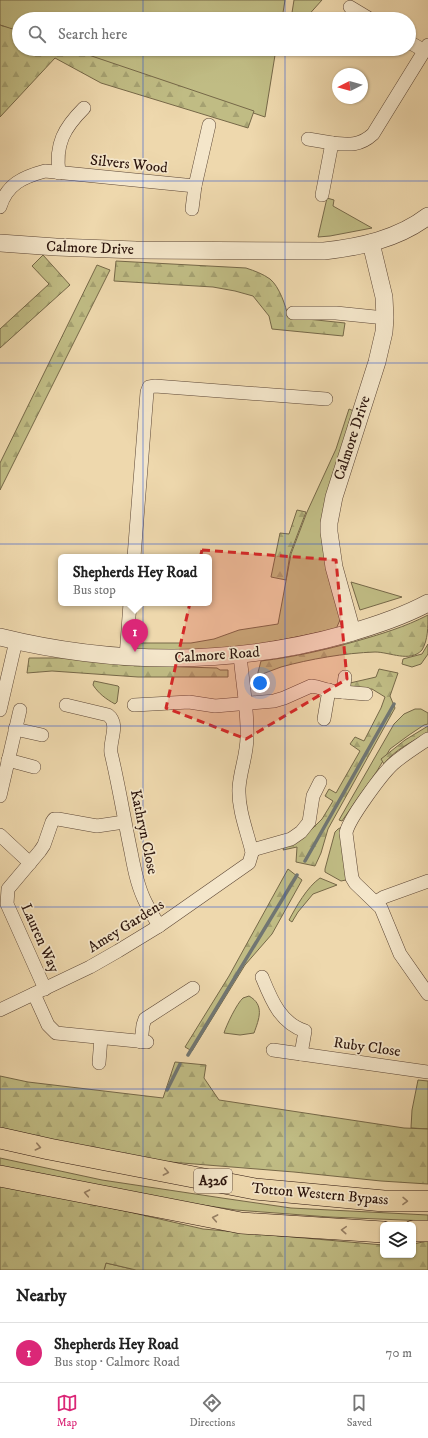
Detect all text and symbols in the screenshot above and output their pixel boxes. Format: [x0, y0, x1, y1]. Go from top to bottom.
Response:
search box [12, 12, 416, 56]
icon: search [26, 23, 48, 45]
text: Search here [58, 25, 127, 44]
north arrow [332, 68, 368, 104]
street label: Silvers Wood [89, 150, 169, 178]
street label: Calmore Drive [46, 237, 134, 259]
street label: Calmore Drive [329, 393, 375, 483]
popup [58, 554, 212, 606]
text: Shepherds Hey Road [73, 563, 197, 582]
text: Bus stop [73, 582, 116, 598]
pin: 1 [122, 619, 148, 652]
street label: Calmore Road [174, 643, 261, 667]
your location [250, 673, 270, 693]
street label: Kathryn Close [126, 788, 162, 876]
street label: Amey Gardens [84, 895, 168, 957]
street label: Lauren Way [16, 901, 64, 976]
street label: Ruby Close [332, 1033, 402, 1061]
one-way arrow [35, 1142, 41, 1150]
one-way arrow [163, 1167, 169, 1175]
road number: A326 [194, 1169, 232, 1193]
street label: Totton Western Bypass [251, 1179, 389, 1209]
one-way arrow [84, 1190, 90, 1198]
one-way arrow [402, 1197, 408, 1205]
one-way arrow [212, 1214, 218, 1222]
map controls [380, 1222, 416, 1258]
button: layers [380, 1222, 416, 1258]
one-way arrow [341, 1225, 347, 1234]
text: Nearby [16, 1285, 66, 1307]
text: Shepherds Hey Road [54, 1335, 179, 1354]
text: 1 [27, 1345, 31, 1361]
text: 70 m [386, 1345, 412, 1361]
text: Bus stop · Calmore Road [54, 1354, 180, 1370]
tab: Map [56, 1392, 78, 1430]
tab: Directions [190, 1392, 235, 1430]
tab: Saved [347, 1392, 372, 1430]

